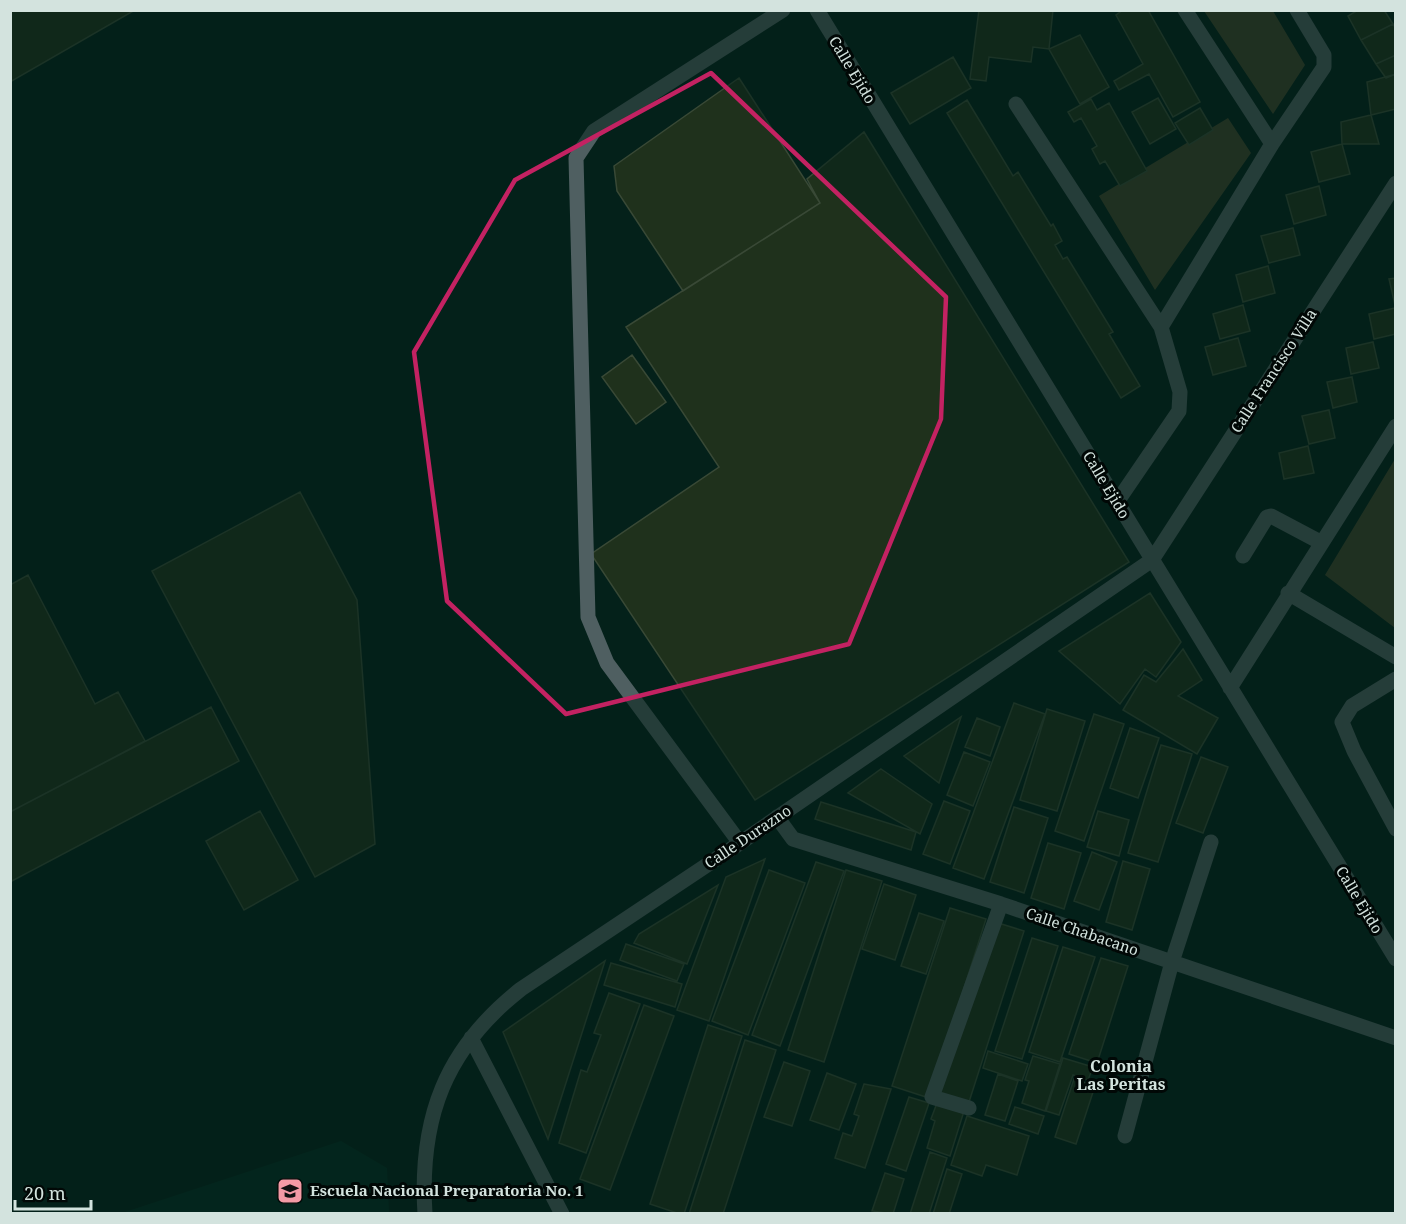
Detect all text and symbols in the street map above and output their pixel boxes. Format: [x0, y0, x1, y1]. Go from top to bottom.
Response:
street label: Calle Ejido [825, 32, 881, 107]
street label: Calle Francisco Villa [1226, 305, 1321, 436]
street label: Calle Ejido [1079, 447, 1135, 522]
street label: Calle Durazno [700, 800, 795, 873]
street label: Calle Ejido [1332, 862, 1388, 937]
street label: Calle Chabacano [1023, 902, 1141, 960]
district label: Colonia Las Peritas [1076, 1055, 1166, 1095]
scale bar [15, 1173, 92, 1211]
school or university icon: Escuela Nacional Preparatoria No. 1 [275, 1176, 305, 1206]
place label: Escuela Nacional Preparatoria No. 1 [310, 1180, 583, 1200]
text: 20 m [24, 1181, 66, 1205]

